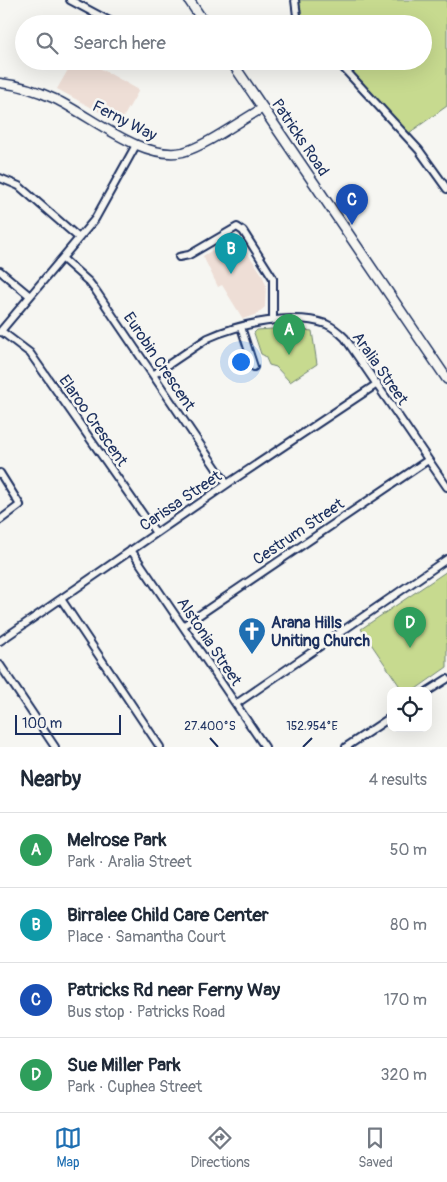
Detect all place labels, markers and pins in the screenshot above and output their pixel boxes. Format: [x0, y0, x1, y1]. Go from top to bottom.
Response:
pin: C [336, 184, 368, 225]
pin: B [215, 233, 247, 274]
pin: A [273, 314, 305, 355]
pin: D [394, 607, 426, 648]
place label: Arana Hills Uniting Church [271, 613, 370, 651]
church icon: Arana Hills Uniting Church [237, 616, 267, 655]

